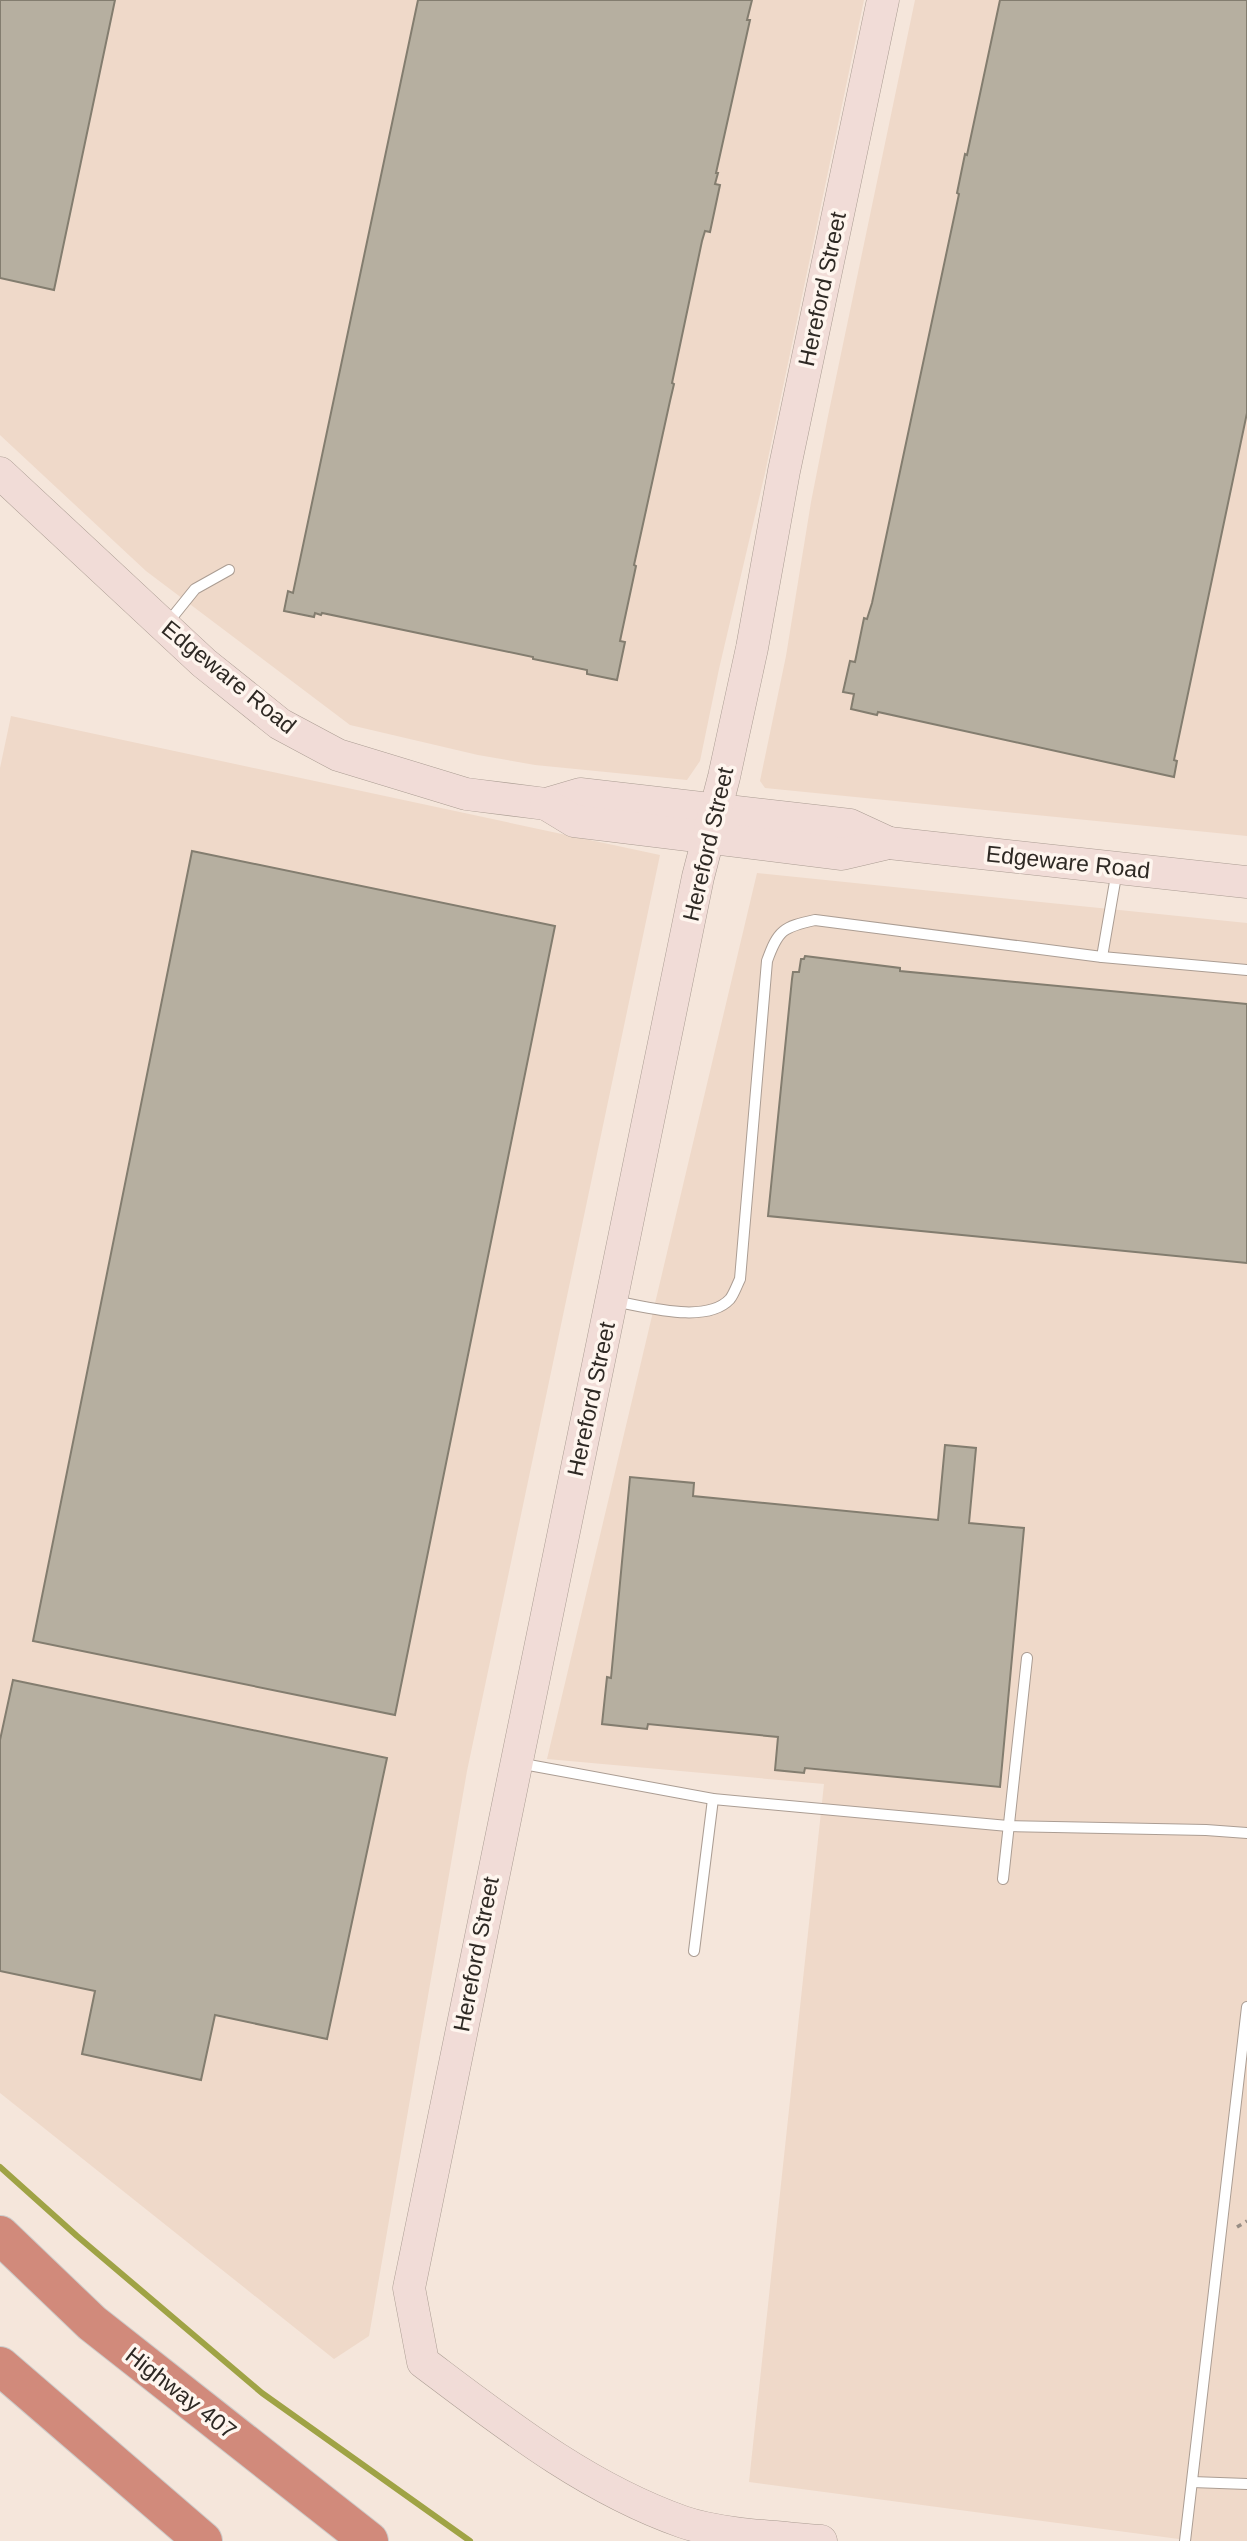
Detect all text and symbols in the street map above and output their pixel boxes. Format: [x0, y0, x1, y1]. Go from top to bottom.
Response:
street label: Hereford Street [793, 209, 851, 369]
street label: Edgeware Road [157, 615, 301, 739]
street label: Hereford Street [678, 764, 738, 924]
street label: Edgeware Road [985, 840, 1151, 884]
street label: Hereford Street [562, 1319, 620, 1479]
street label: Hereford Street [448, 1874, 504, 2034]
street label: Highway 407 [121, 2342, 241, 2444]

